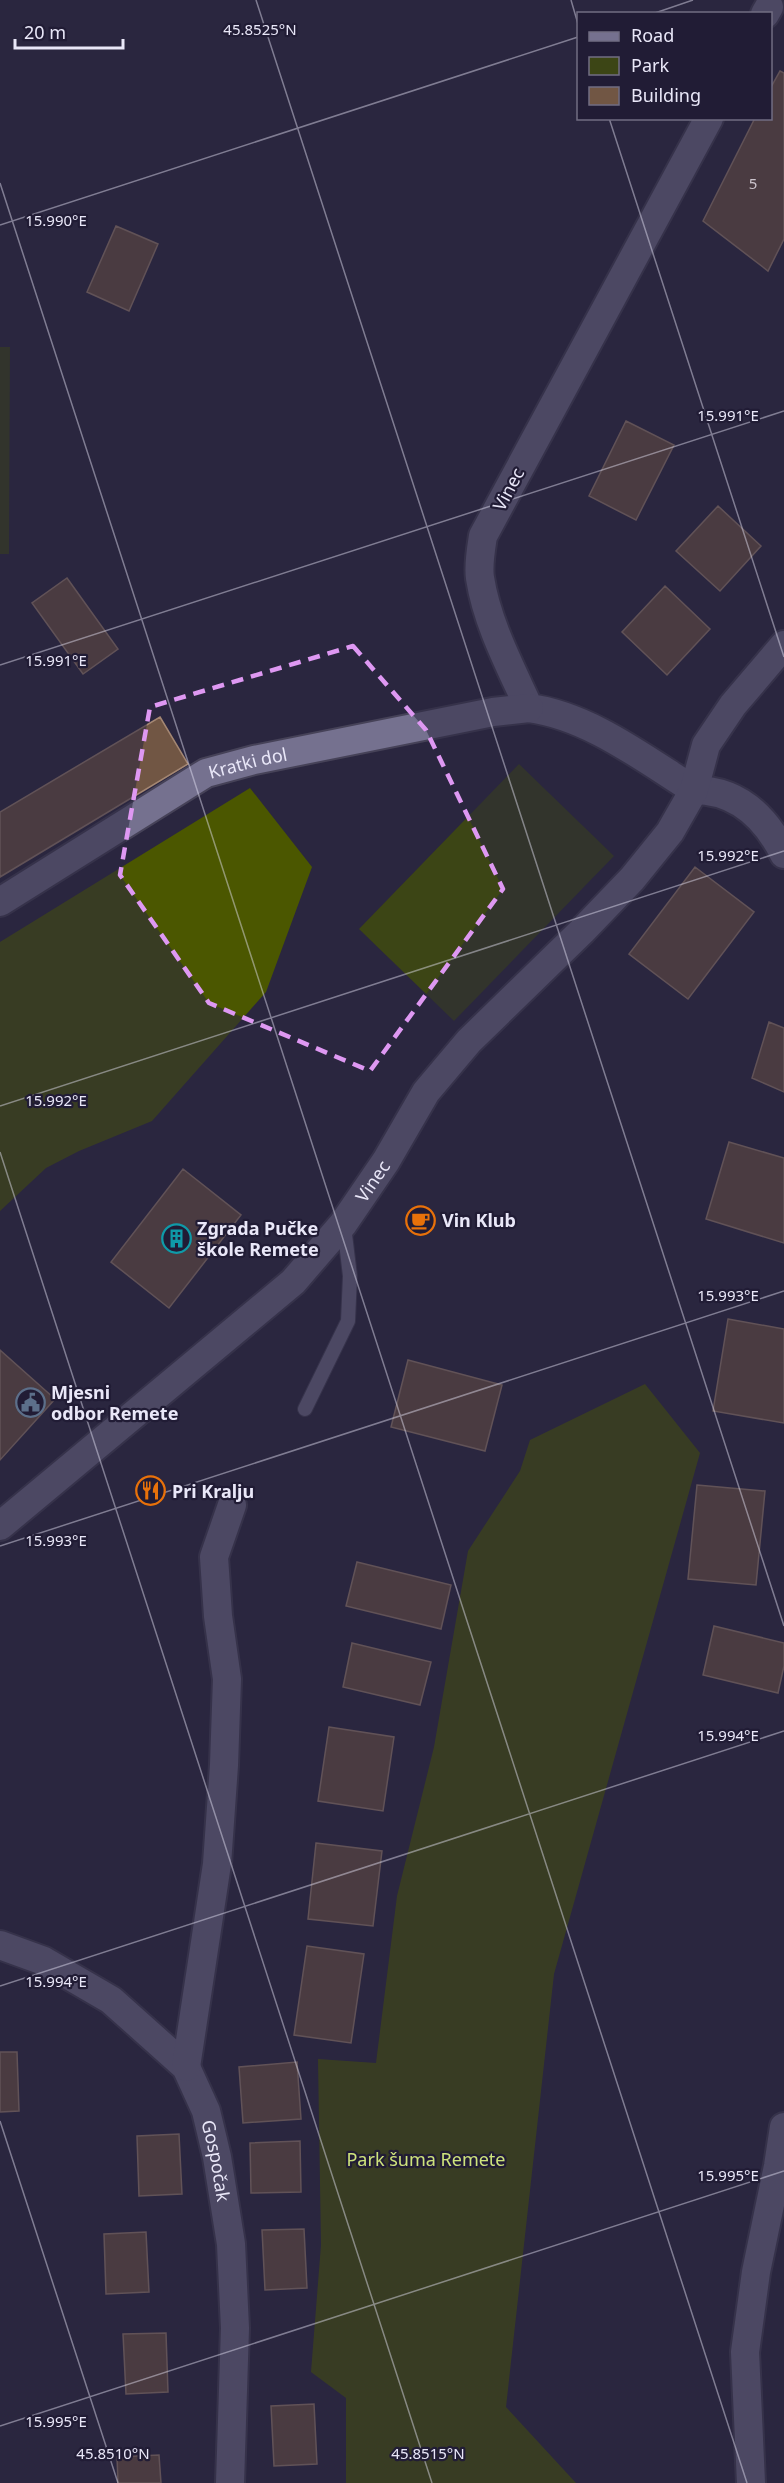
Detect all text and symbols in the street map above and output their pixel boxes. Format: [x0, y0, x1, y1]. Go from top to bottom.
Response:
scale bar [15, 12, 123, 50]
legend [577, 12, 772, 120]
text: 45.8525°N [223, 19, 297, 39]
text: 20 m [24, 20, 66, 44]
text: Road [631, 23, 674, 47]
text: Park [631, 53, 669, 77]
text: Building [631, 83, 701, 107]
house number: 5 [749, 173, 757, 193]
text: 15.990°E [25, 210, 87, 230]
text: 15.991°E [697, 405, 759, 425]
street label: Vinec [487, 463, 529, 515]
text: 15.991°E [25, 650, 87, 670]
street label: Kratki dol [205, 742, 289, 784]
text: 15.992°E [697, 845, 759, 865]
text: 15.992°E [25, 1090, 87, 1110]
street label: Vinec [350, 1155, 395, 1206]
cafe icon: Vin Klub [405, 1204, 437, 1236]
place label: Vin Klub [442, 1208, 516, 1232]
place label: Zgrada Pučke škole Remete [197, 1216, 319, 1261]
building icon: Zgrada Pučke škole Remete [160, 1222, 192, 1254]
text: 15.993°E [697, 1285, 759, 1305]
place label: Mjesni odbor Remete [51, 1380, 178, 1425]
public building icon: Mjesni odbor Remete [14, 1386, 46, 1418]
restaurant icon: Pri Kralju [135, 1475, 167, 1507]
place label: Pri Kralju [172, 1479, 254, 1503]
text: 15.993°E [25, 1530, 87, 1550]
text: 15.994°E [697, 1725, 759, 1745]
text: 15.994°E [25, 1971, 87, 1991]
street label: Gospočak [196, 2117, 236, 2204]
park label: Park šuma Remete [346, 2147, 506, 2171]
text: 15.995°E [697, 2165, 759, 2185]
text: 15.995°E [25, 2411, 87, 2431]
text: 45.8510°N [76, 2443, 150, 2463]
text: 45.8515°N [391, 2443, 465, 2463]

